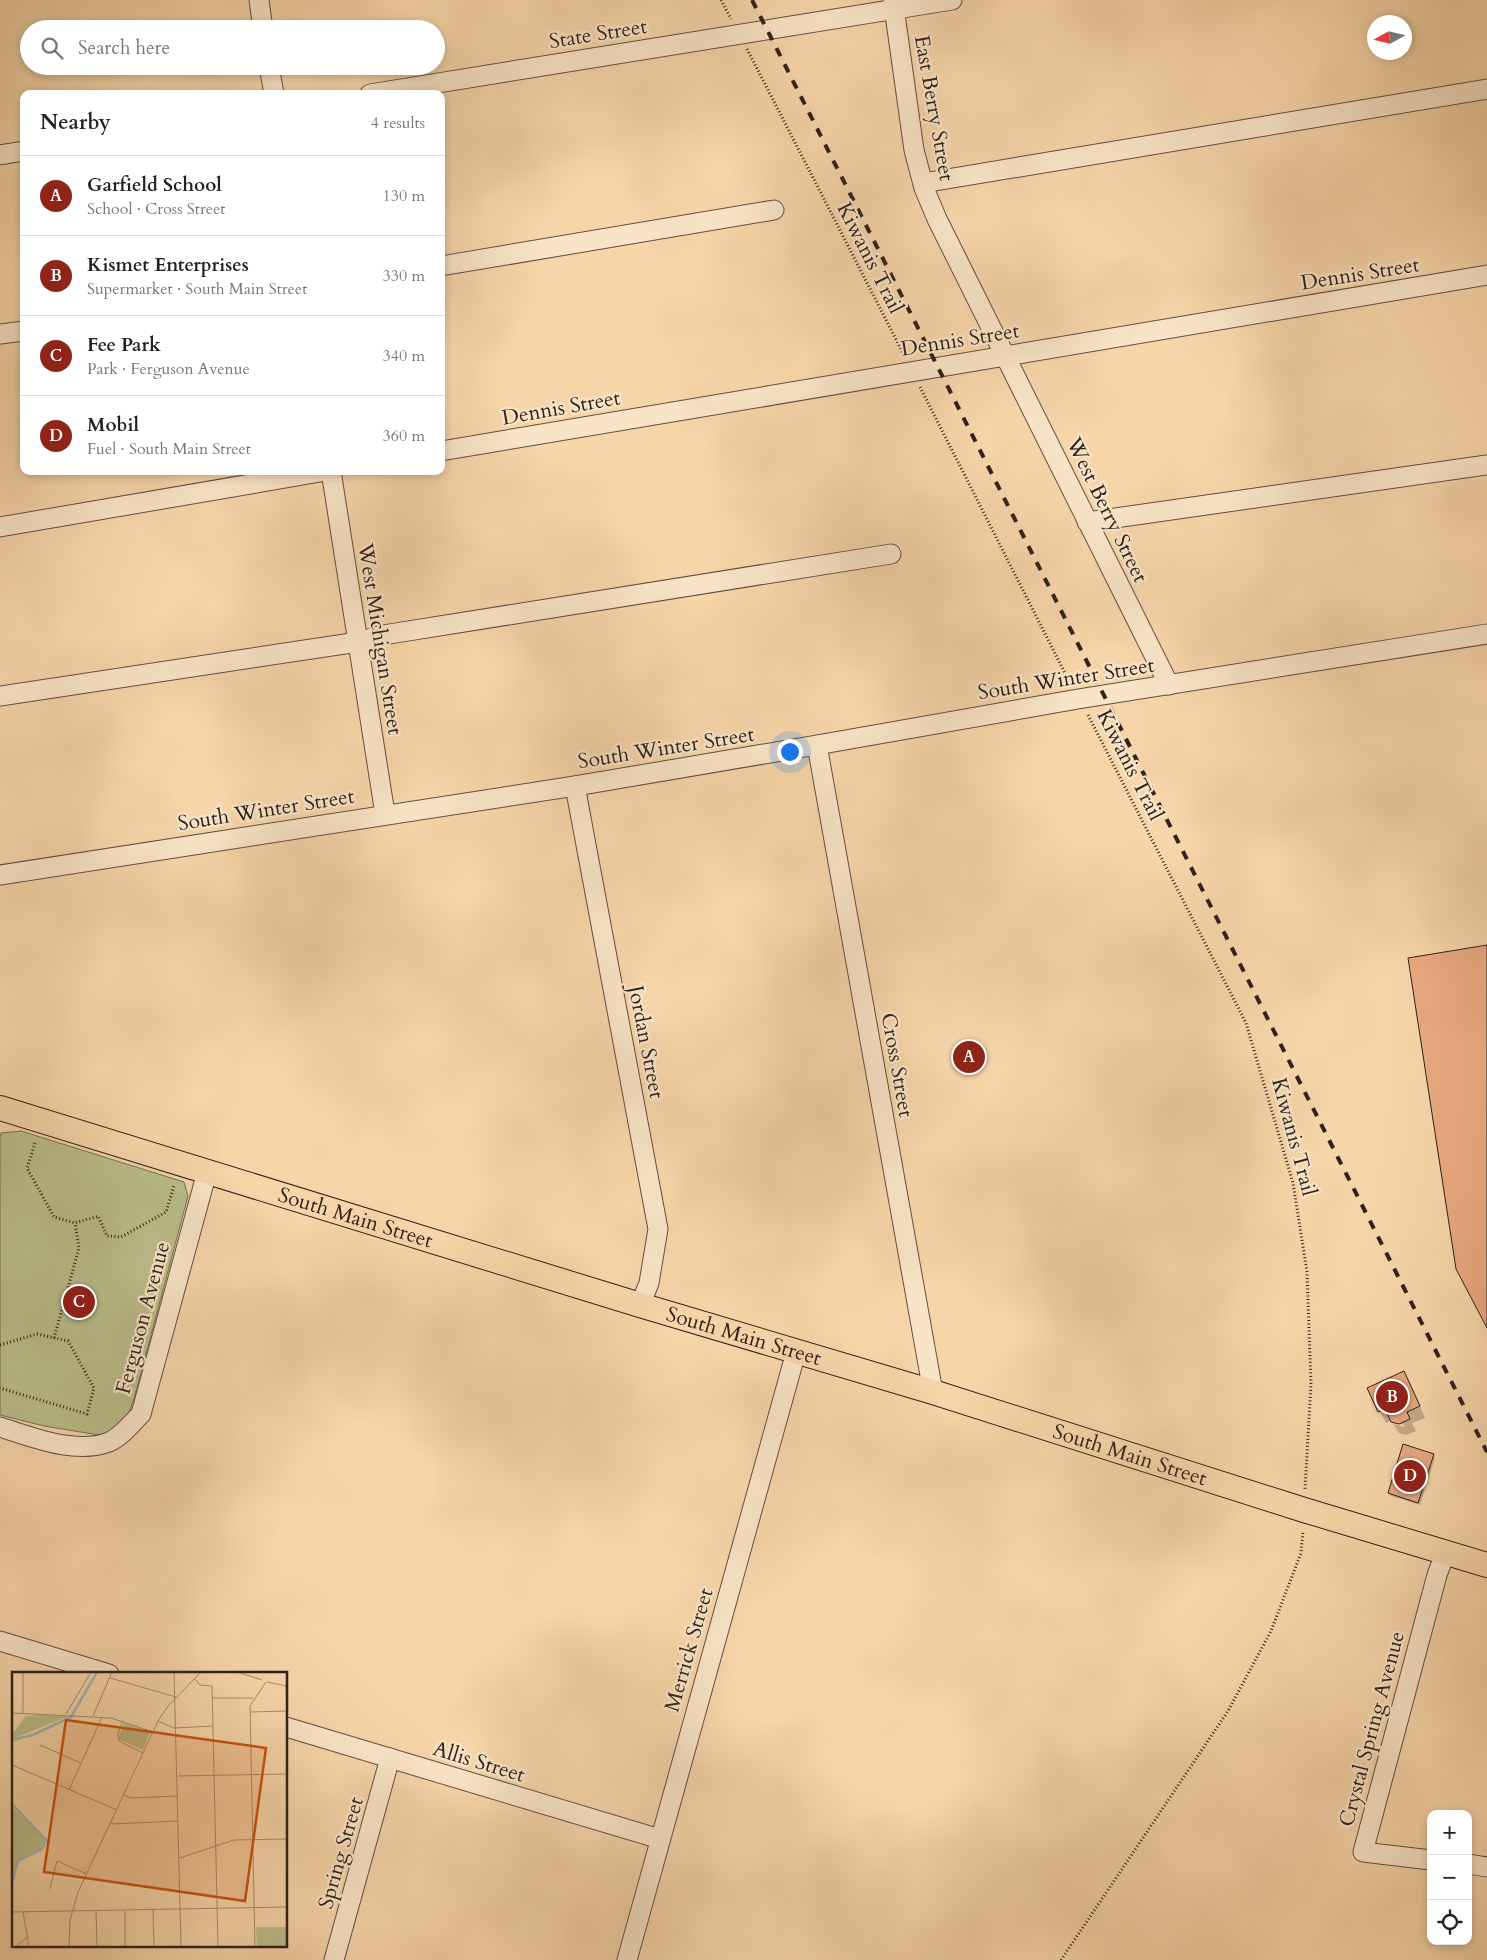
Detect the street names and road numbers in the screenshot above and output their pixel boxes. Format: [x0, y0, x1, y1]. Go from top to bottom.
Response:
street label: State Street [547, 12, 649, 56]
street label: East Berry Street [907, 33, 961, 184]
street label: Kiwanis Trail [830, 197, 910, 319]
street label: Dennis Street [1299, 250, 1422, 298]
street label: Dennis Street [899, 316, 1022, 364]
street label: Dennis Street [500, 383, 623, 433]
street label: West Berry Street [1059, 432, 1155, 588]
street label: West Michigan Street [350, 540, 410, 737]
street label: South Winter Street [976, 651, 1157, 707]
street label: Kiwanis Trail [1090, 704, 1170, 826]
street label: South Winter Street [576, 720, 757, 776]
street label: South Winter Street [176, 782, 357, 838]
street label: Jordan Street [620, 980, 671, 1101]
street label: Cross Street [874, 1011, 920, 1120]
street label: Kiwanis Trail [1264, 1075, 1324, 1199]
street label: South Main Street [275, 1180, 437, 1255]
street label: Ferguson Avenue [109, 1239, 177, 1397]
street label: South Main Street [663, 1299, 825, 1373]
street label: South Main Street [1049, 1417, 1211, 1493]
street label: Merrick Street [657, 1584, 721, 1715]
street label: Crystal Spring Avenue [1332, 1628, 1412, 1830]
street label: Allis Street [429, 1734, 529, 1790]
street label: Spring Street [311, 1793, 371, 1912]

